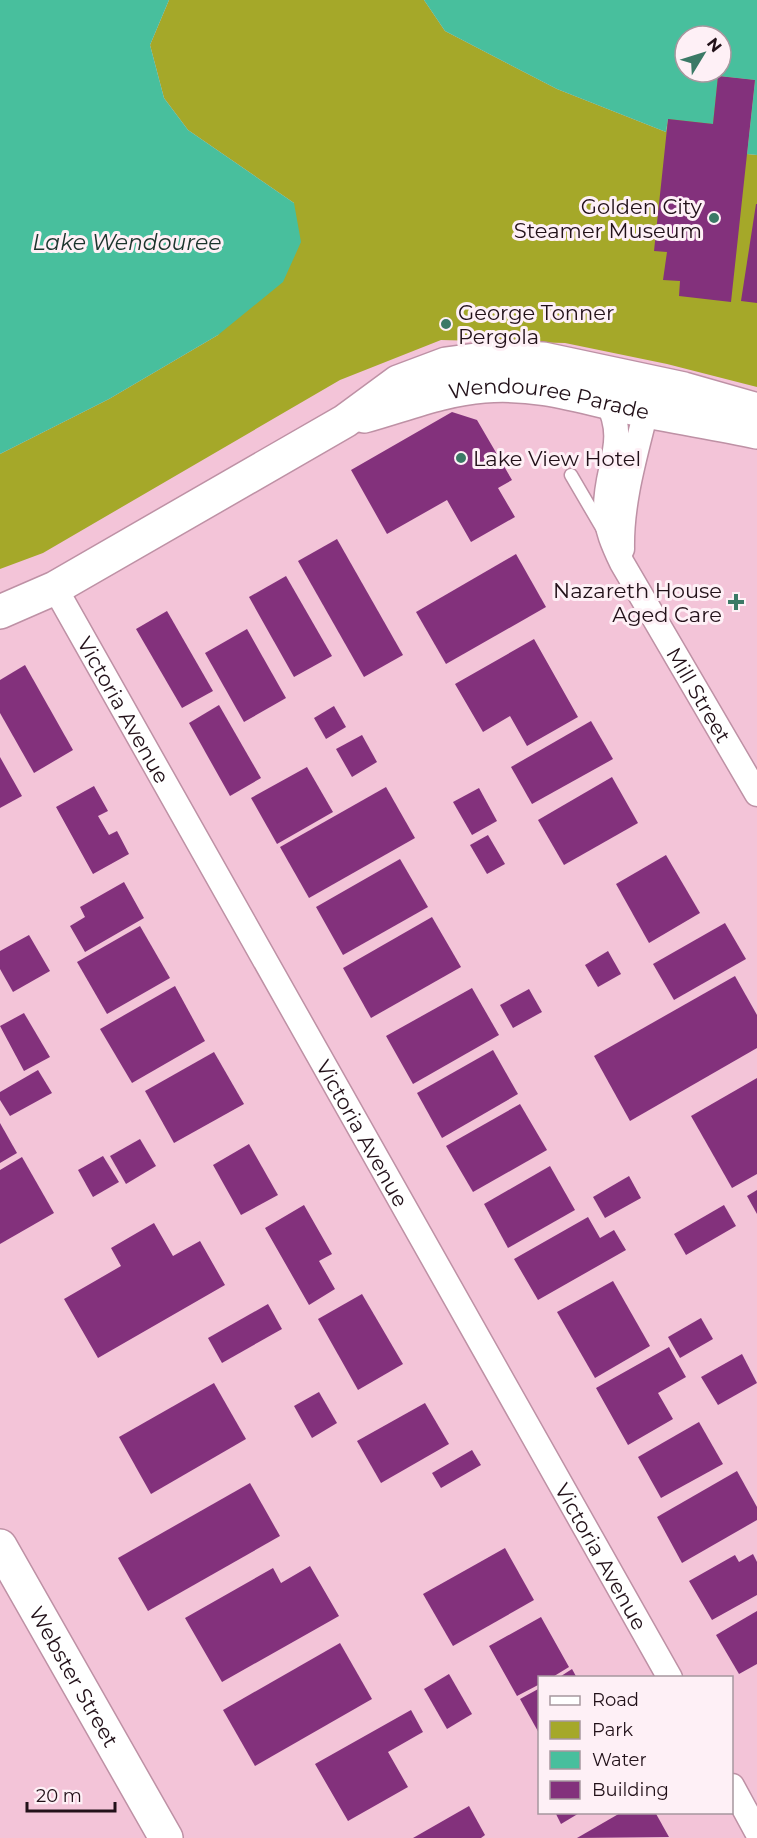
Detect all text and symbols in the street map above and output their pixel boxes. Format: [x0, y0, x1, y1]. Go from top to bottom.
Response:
north arrow [673, 24, 733, 84]
text: N [703, 34, 726, 56]
place label: Golden City Steamer Museum [514, 194, 703, 243]
marker: Golden City Steamer Museum [707, 211, 721, 225]
water label: Lake Wendouree [33, 229, 221, 256]
place label: George Tonner Pergola [458, 300, 614, 349]
marker: George Tonner Pergola [439, 317, 453, 331]
street label: Wendouree Parade [446, 373, 652, 424]
place label: Lake View Hotel [473, 446, 641, 471]
marker: Lake View Hotel [454, 451, 468, 465]
place label: Nazareth House Aged Care [553, 578, 722, 627]
marker: Nazareth House Aged Care [727, 593, 745, 611]
street label: Victoria Avenue [73, 632, 175, 788]
street label: Mill Street [662, 643, 737, 747]
street label: Victoria Avenue [311, 1055, 414, 1211]
street label: Victoria Avenue [550, 1479, 653, 1634]
street label: Webster Street [24, 1602, 124, 1751]
legend [538, 1676, 733, 1814]
text: Road [592, 1689, 639, 1711]
text: Park [592, 1719, 633, 1741]
text: Water [592, 1749, 647, 1771]
scale bar [27, 1775, 116, 1813]
text: Building [592, 1779, 669, 1801]
text: 20 m [36, 1785, 82, 1807]

